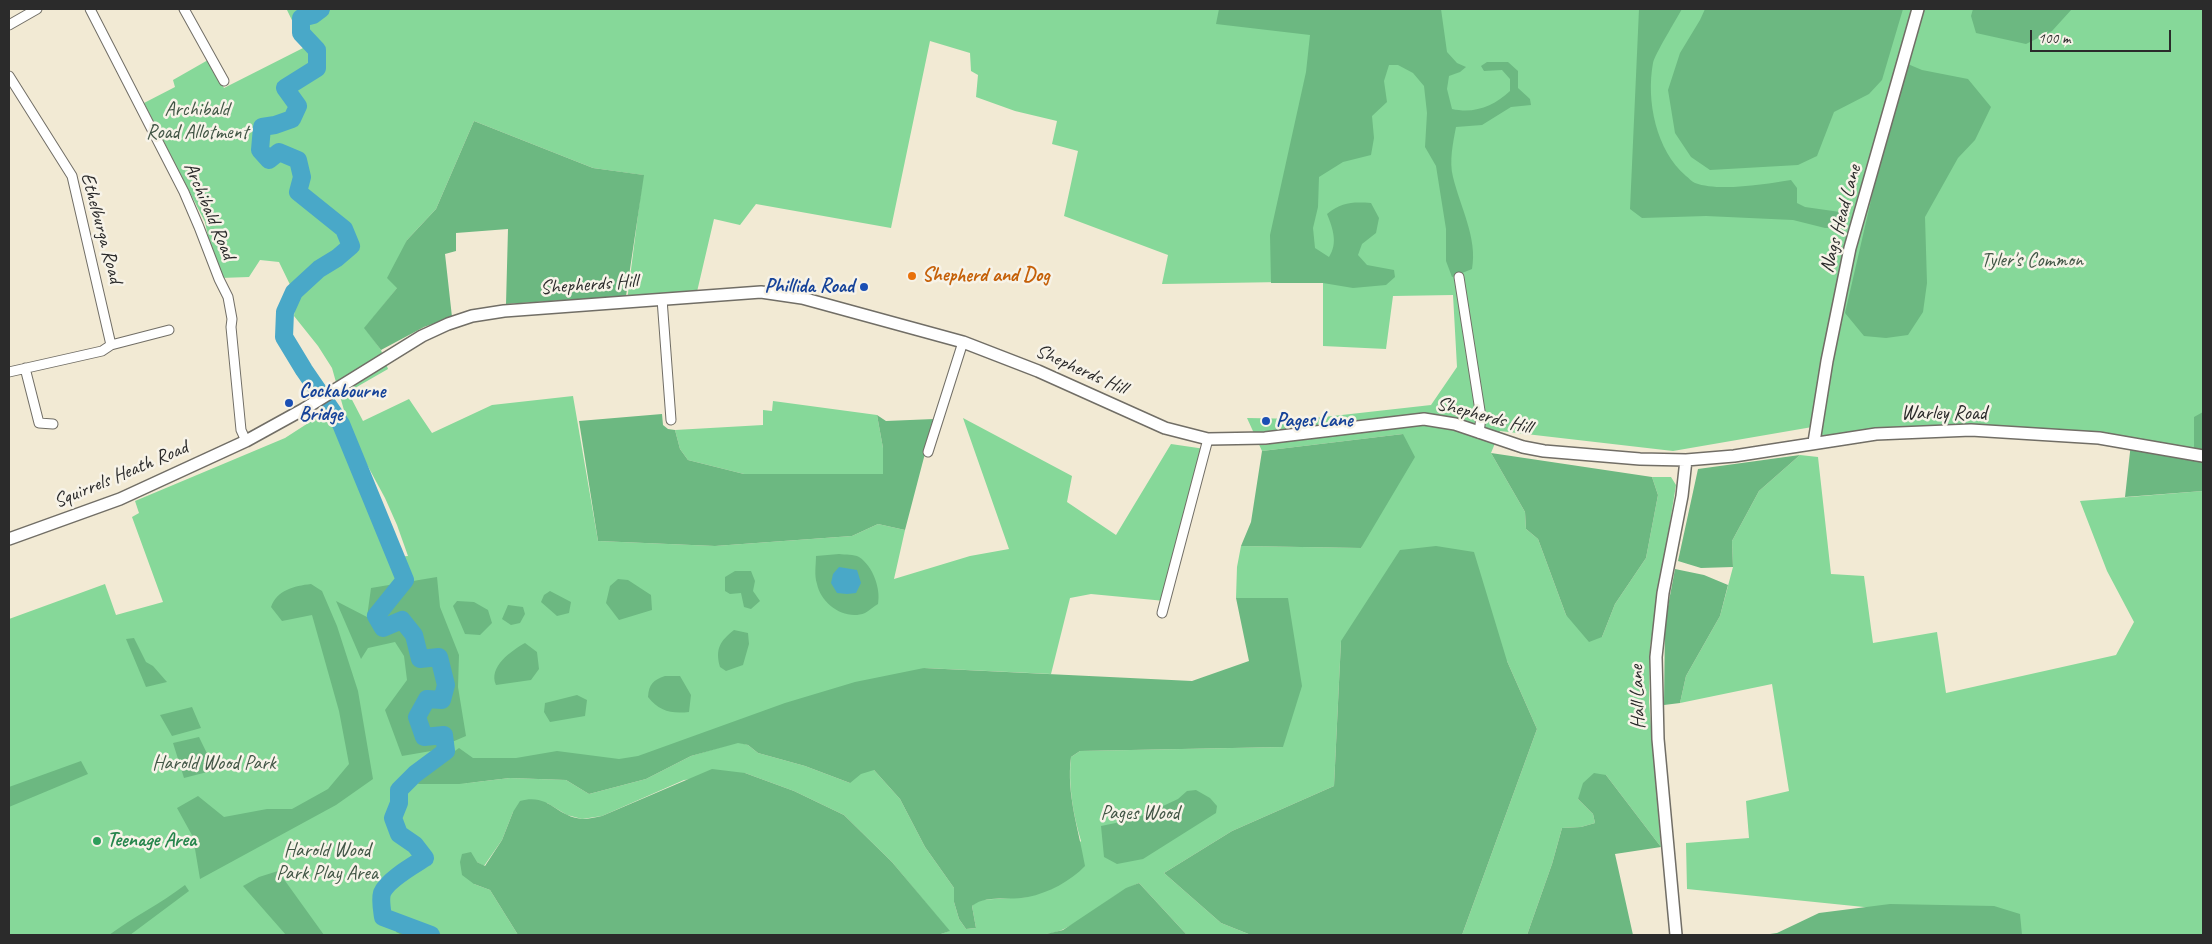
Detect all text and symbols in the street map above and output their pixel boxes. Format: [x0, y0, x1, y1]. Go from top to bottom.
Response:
scale bar [2032, 20, 2173, 52]
text: 100 m [2038, 29, 2070, 48]
park label: Archibald Road Allotment [146, 98, 248, 145]
street label: Archibald Road [178, 159, 240, 263]
street label: Nags Head Lane [1815, 162, 1867, 276]
street label: Ethelburga Road [75, 170, 127, 286]
park label: Tyler's Common [1981, 249, 2083, 273]
place label: Shepherd and Dog [922, 264, 1049, 288]
street label: Shepherds Hill [539, 270, 639, 300]
marker: Shepherd and Dog [906, 270, 918, 282]
place label: Phillida Road [765, 275, 854, 299]
marker: Phillida Road [858, 281, 870, 293]
street label: Shepherds Hill [1031, 339, 1131, 401]
place label: Cockabourne Bridge [299, 380, 385, 427]
street label: Shepherds Hill [1434, 392, 1534, 440]
marker: Cockabourne Bridge [283, 397, 295, 409]
street label: Warley Road [1901, 402, 1987, 426]
place label: Pages Lane [1276, 409, 1353, 433]
marker: Pages Lane [1260, 415, 1272, 427]
street label: Squirrels Heath Road [50, 436, 192, 514]
street label: Hall Lane [1625, 664, 1651, 730]
park label: Harold Wood Park [152, 752, 276, 776]
park label: Pages Wood [1101, 802, 1179, 826]
place label: Teenage Area [107, 829, 196, 853]
marker: Teenage Area [91, 835, 103, 847]
park label: Harold Wood Park Play Area [276, 839, 378, 886]

